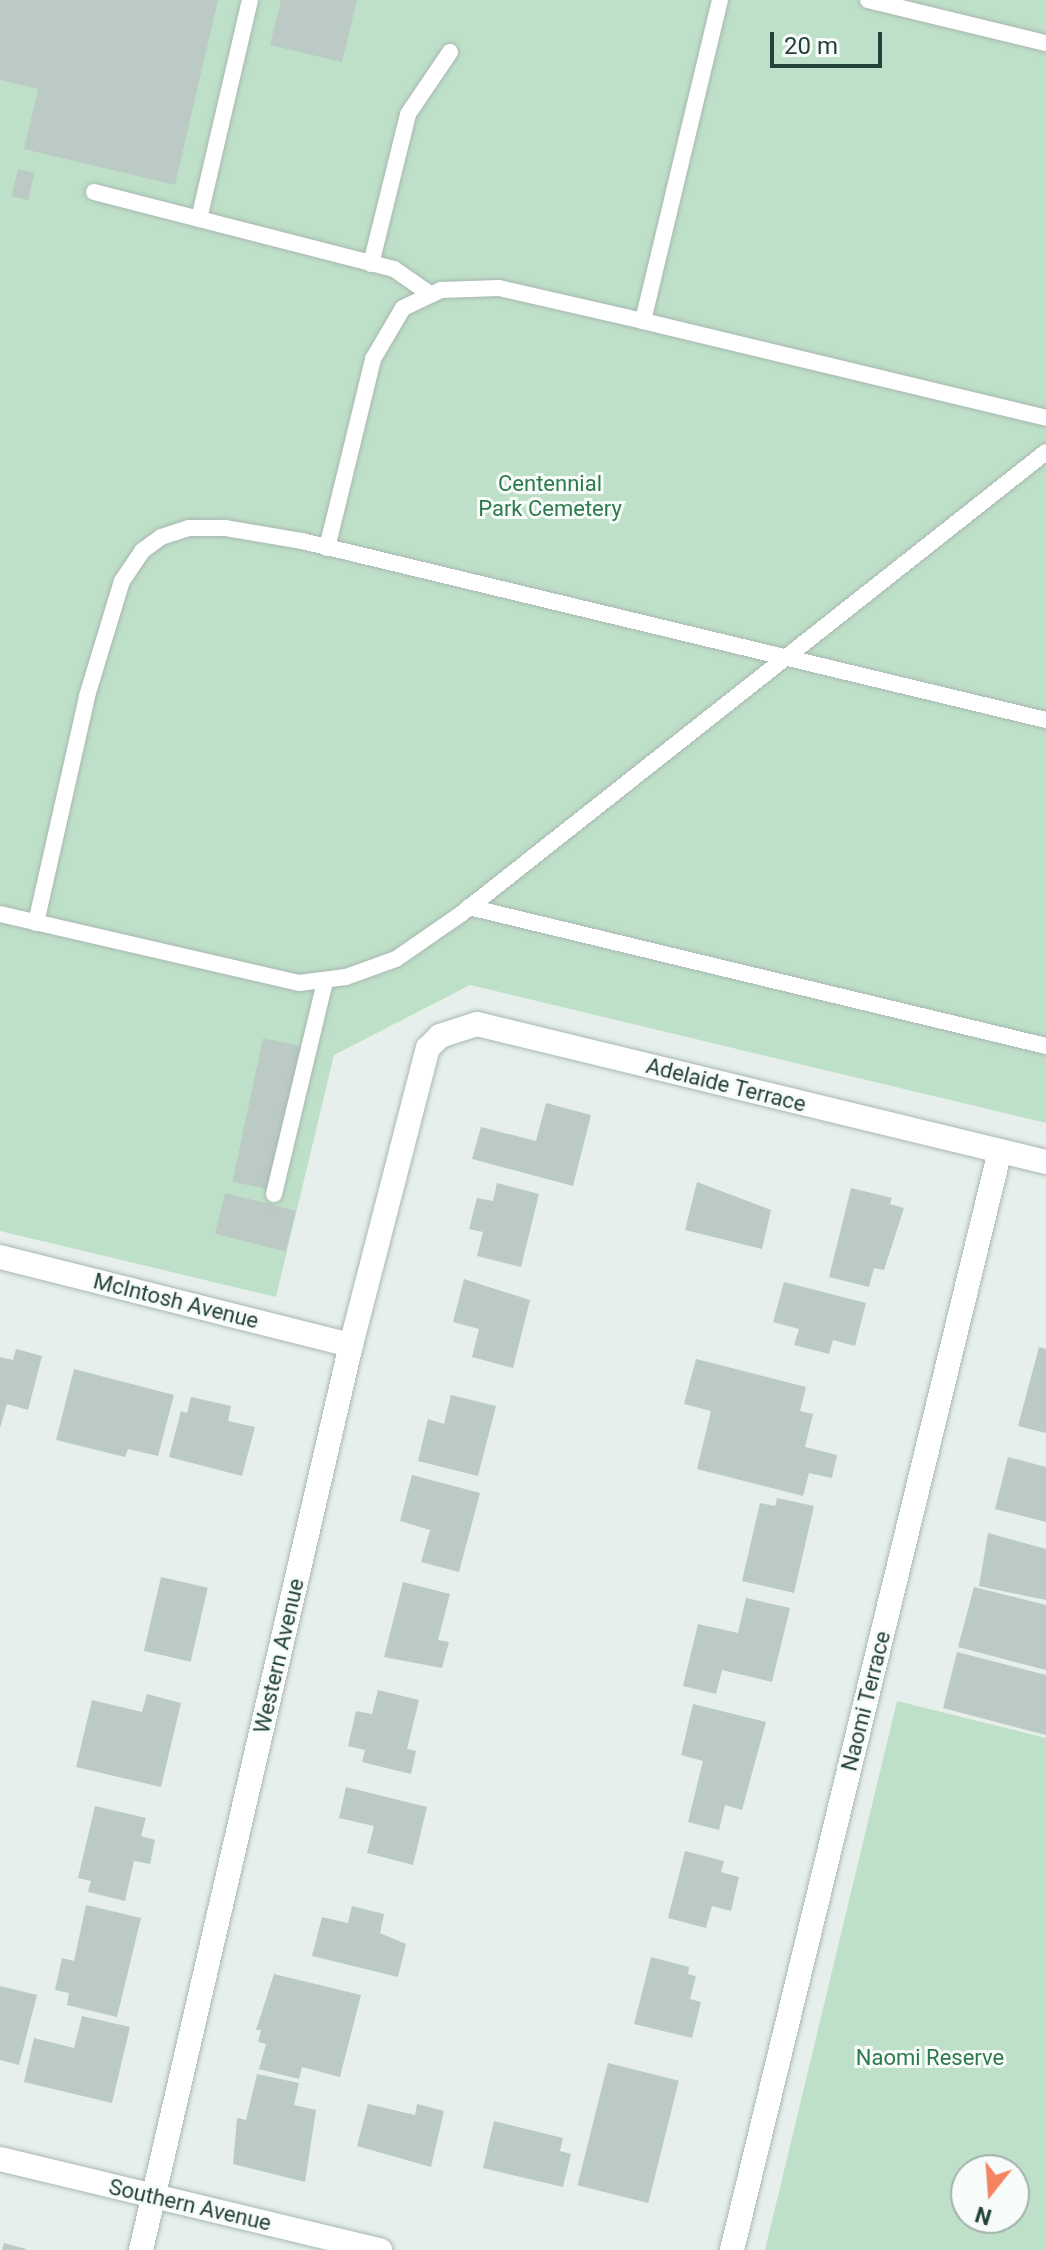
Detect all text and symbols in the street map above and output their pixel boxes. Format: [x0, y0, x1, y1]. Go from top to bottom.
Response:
scale bar [774, 16, 886, 66]
text: 20 m [784, 32, 838, 60]
park label: Centennial Park Cemetery [478, 470, 622, 522]
street label: Adelaide Terrace [643, 1052, 809, 1118]
street label: McIntosh Avenue [91, 1268, 261, 1334]
street label: Western Avenue [248, 1576, 310, 1736]
street label: Naomi Terrace [836, 1628, 896, 1774]
park label: Naomi Reserve [856, 2045, 1004, 2071]
north arrow [950, 2154, 1030, 2234]
street label: Southern Avenue [106, 2173, 274, 2237]
text: N [972, 2201, 995, 2230]

